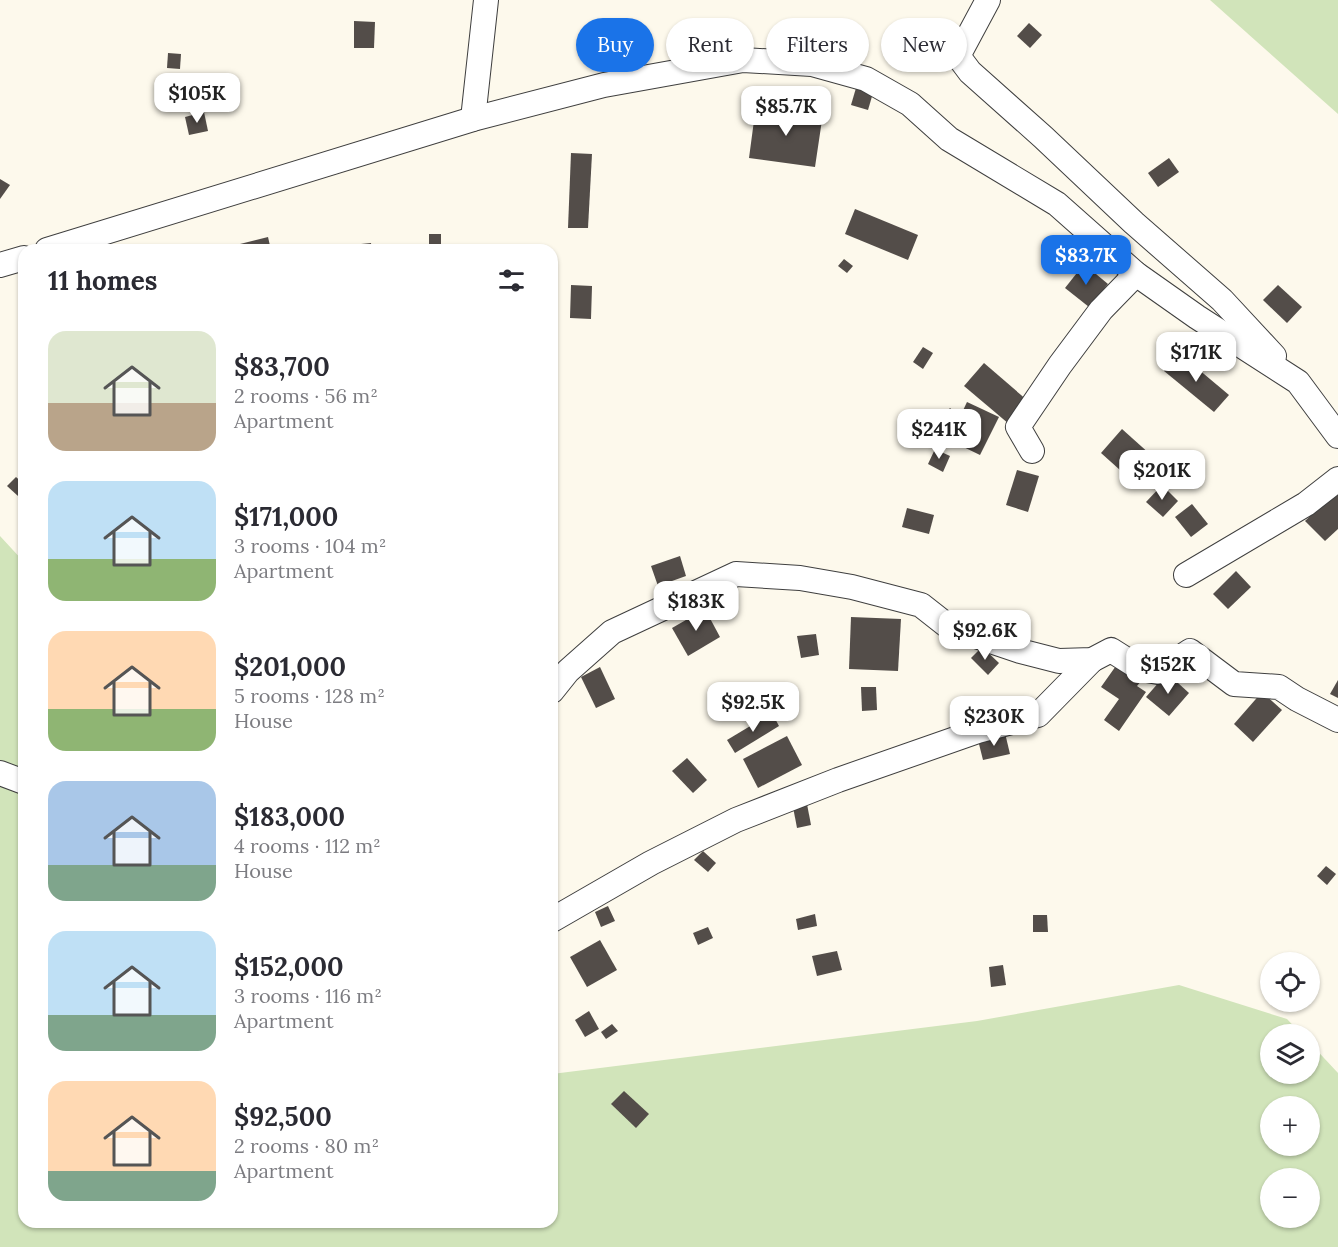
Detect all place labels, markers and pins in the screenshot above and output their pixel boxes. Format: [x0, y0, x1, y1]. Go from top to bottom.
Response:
pin: $105K [155, 73, 239, 124]
pin: $85.7K [737, 86, 835, 137]
pin: $83.7K [1037, 235, 1135, 286]
pin: $171K [1154, 332, 1238, 383]
pin: $241K [897, 409, 981, 460]
pin: $201K [1120, 450, 1204, 501]
pin: $183K [654, 581, 738, 632]
pin: $92.6K [936, 610, 1034, 661]
pin: $152K [1126, 644, 1210, 695]
pin: $92.5K [704, 682, 802, 733]
pin: $230K [952, 696, 1036, 747]

